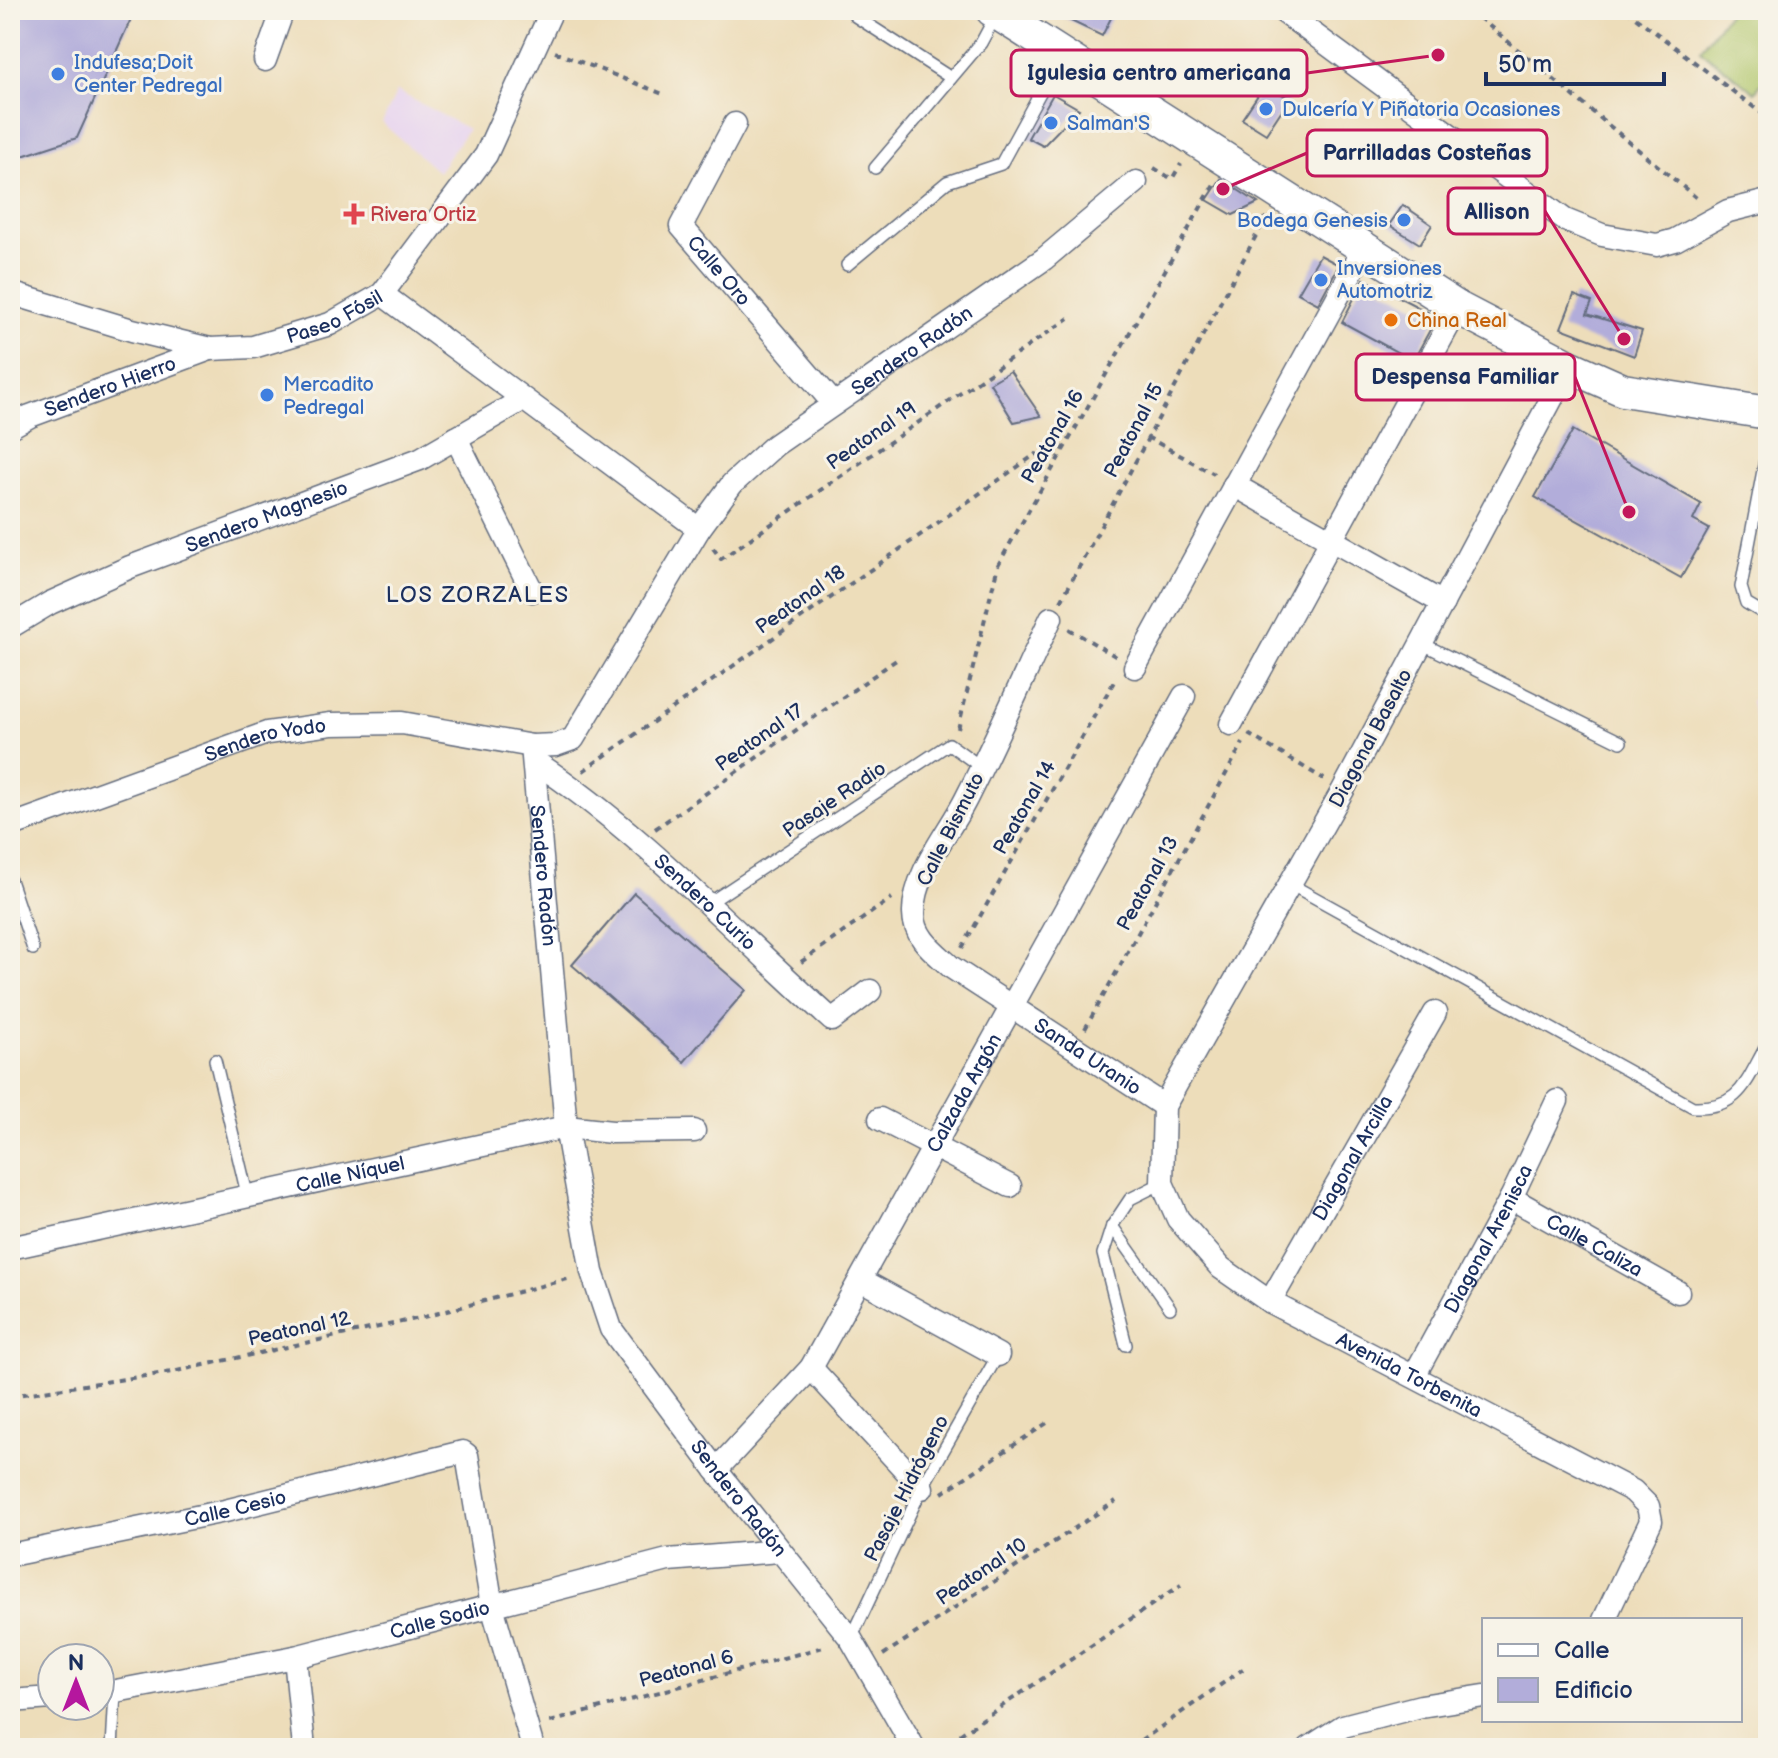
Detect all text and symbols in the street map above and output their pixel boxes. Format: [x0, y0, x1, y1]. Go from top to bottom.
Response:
scale bar [1486, 36, 1664, 86]
callout: Igulesia centro americana [1011, 50, 1307, 96]
text: 50 m [1498, 50, 1552, 79]
place label: Indufesa;Doit Center Pedregal [74, 51, 223, 98]
text: Igulesia centro americana [1027, 60, 1291, 87]
marker: Indufesa;Doit Center Pedregal [49, 65, 67, 83]
place label: Dulcería Y Piñatoria Ocasiones [1282, 98, 1560, 122]
marker: Dulcería Y Piñatoria Ocasiones [1257, 100, 1275, 118]
place label: Salman'S [1067, 112, 1150, 136]
marker: Salman'S [1042, 114, 1060, 132]
callout: Parrilladas Costeñas [1307, 130, 1547, 176]
text: Parrilladas Costeñas [1323, 140, 1531, 167]
callout: Allison [1448, 188, 1545, 234]
text: Allison [1463, 199, 1530, 226]
place label: Rivera Ortiz [370, 203, 476, 227]
marker: Rivera Ortiz [345, 205, 363, 223]
place label: Bodega Genesis [1237, 209, 1388, 233]
marker: Bodega Genesis [1395, 211, 1413, 229]
street label: Calle Oro [682, 231, 755, 311]
place label: Inversiones Automotriz [1337, 257, 1442, 304]
marker: Inversiones Automotriz [1312, 271, 1330, 289]
street label: Paseo Fósil [284, 285, 387, 349]
street label: Sendero Radón [847, 301, 977, 402]
place label: China Real [1407, 309, 1507, 333]
marker: China Real [1382, 311, 1400, 329]
street label: Sendero Hierro [41, 352, 179, 423]
callout: Despensa Familiar [1356, 354, 1575, 400]
text: Despensa Familiar [1371, 364, 1559, 391]
place label: Mercadito Pedregal [283, 373, 374, 420]
street label: Peatonal 15 [1099, 379, 1169, 482]
street label: Peatonal 16 [1016, 385, 1089, 488]
marker: Mercadito Pedregal [258, 386, 276, 404]
street label: Peatonal 19 [822, 396, 921, 475]
street label: Sendero Magnesio [182, 476, 351, 558]
street label: Peatonal 18 [751, 560, 850, 639]
district label: LOS ZORZALES [386, 582, 570, 609]
street label: Diagonal Basalto [1324, 665, 1418, 812]
street label: Peatonal 17 [711, 699, 808, 777]
street label: Sendero Yodo [201, 714, 327, 768]
street label: Pasaje Radio [778, 756, 891, 843]
street label: Peatonal 14 [988, 756, 1061, 859]
street label: Calle Bismuto [912, 769, 990, 890]
street label: Sendero Radón [524, 804, 561, 947]
street label: Peatonal 13 [1112, 832, 1184, 935]
street label: Sendero Curio [649, 849, 761, 956]
street label: Sanda Uranio [1029, 1014, 1145, 1101]
street label: Calzada Argón [922, 1030, 1007, 1157]
street label: Diagonal Arcilla [1308, 1091, 1398, 1225]
street label: Calle Níquel [294, 1151, 407, 1198]
street label: Diagonal Arenisca [1440, 1161, 1538, 1318]
street label: Calle Caliza [1542, 1209, 1647, 1283]
street label: Peatonal 12 [246, 1306, 353, 1352]
street label: Avenida Torbenita [1332, 1328, 1486, 1423]
street label: Pasaje Hidrógeno [860, 1411, 954, 1566]
street label: Sendero Radón [685, 1436, 792, 1562]
street label: Calle Cesio [182, 1485, 289, 1532]
street label: Peatonal 10 [932, 1533, 1031, 1611]
street label: Calle Sodio [387, 1596, 492, 1645]
legend [1482, 1618, 1742, 1722]
text: Calle [1554, 1636, 1609, 1665]
north arrow [36, 1642, 116, 1722]
street label: Peatonal 6 [637, 1645, 736, 1693]
text: N [68, 1650, 84, 1677]
text: Edificio [1554, 1676, 1633, 1705]

